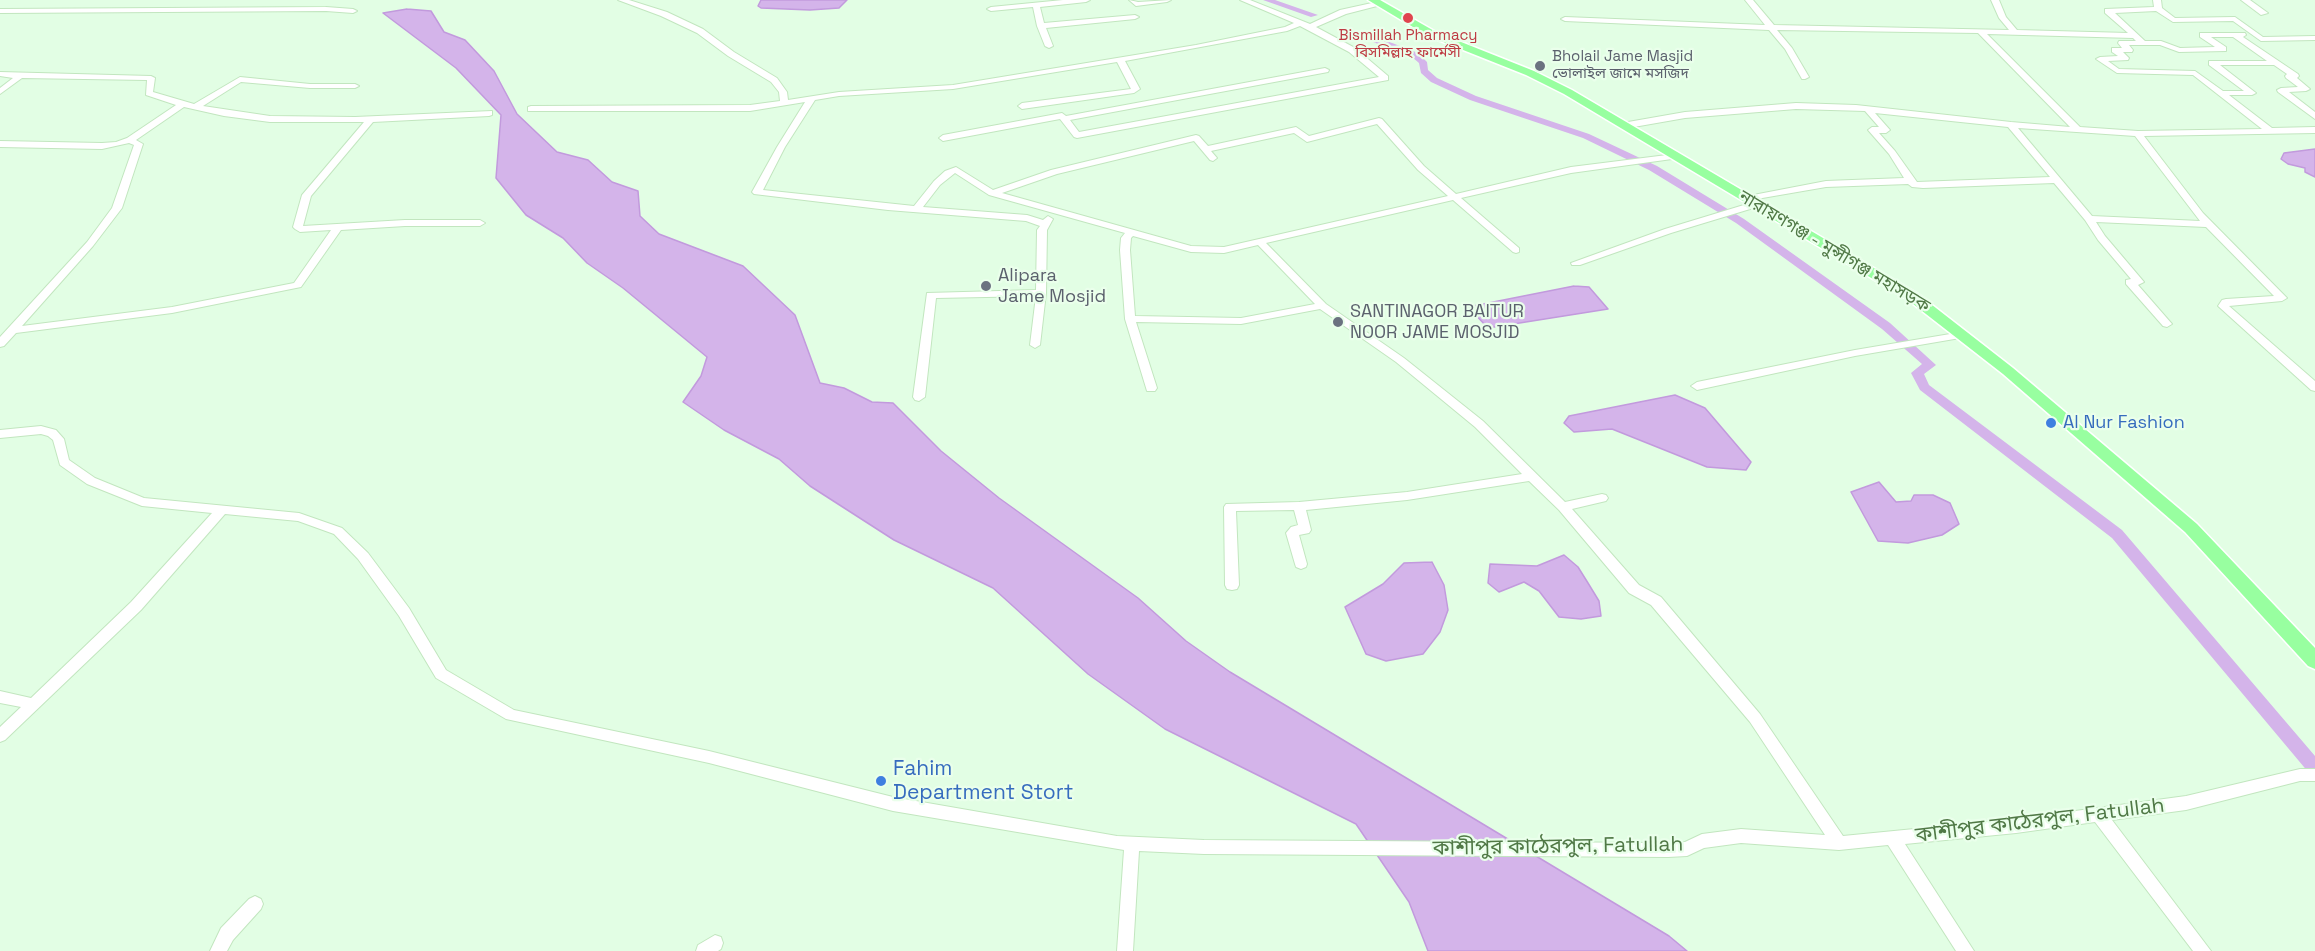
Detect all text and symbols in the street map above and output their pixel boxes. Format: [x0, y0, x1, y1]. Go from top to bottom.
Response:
marker: Bismillah Pharmacy বিসমিল্লাহ ফার্মেসী [1401, 11, 1415, 25]
place label: Bismillah Pharmacy বিসমিল্লাহ ফার্মেসী [1338, 27, 1478, 62]
place label: Bholail Jame Masjid ভোলাইল জামে মসজিদ [1552, 48, 1693, 83]
marker: Bholail Jame Masjid ভোলাইল জামে মসজিদ [1533, 59, 1547, 73]
street label: নারায়ণগঞ্জ - মুন্সীগঞ্জ মহাসড়ক [1734, 186, 1934, 318]
place label: Alipara Jame Mosjid [998, 265, 1106, 308]
marker: Alipara Jame Mosjid [979, 279, 993, 293]
place label: SANTINAGOR BAITUR NOOR JAME MOSJID [1350, 301, 1524, 344]
marker: SANTINAGOR BAITUR NOOR JAME MOSJID [1331, 315, 1345, 329]
place label: Al Nur Fashion [2063, 412, 2185, 434]
marker: Al Nur Fashion [2044, 416, 2058, 430]
place label: Fahim Department Stort [893, 756, 1073, 806]
marker: Fahim Department Stort [874, 774, 888, 788]
street label: কাশীপুর কাঠেরপুল, Fatullah [1914, 793, 2166, 849]
street label: কাশীপুর কাঠেরপুল, Fatullah [1432, 832, 1684, 862]

